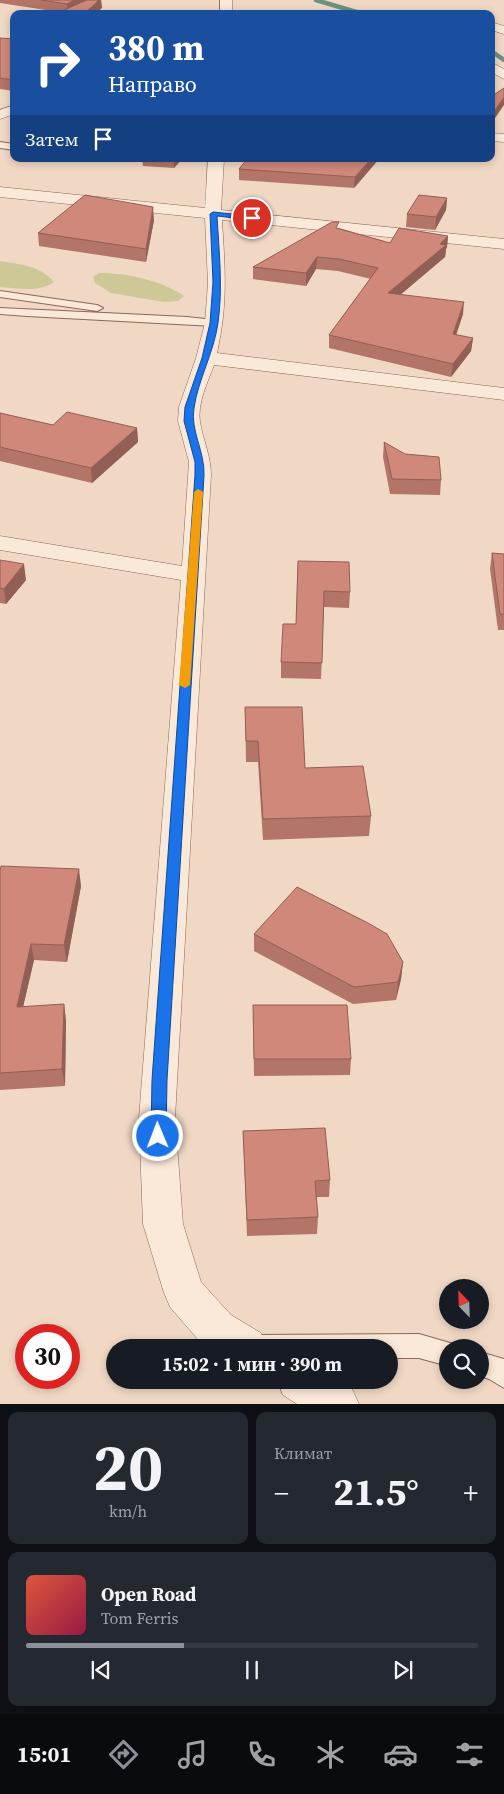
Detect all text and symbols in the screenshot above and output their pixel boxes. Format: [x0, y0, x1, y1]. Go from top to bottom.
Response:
text: 380 m [108, 24, 204, 72]
icon: right [25, 30, 90, 95]
text: Направо [108, 69, 197, 99]
icon: arrive [89, 125, 117, 153]
text: Затем [25, 126, 79, 152]
pin [231, 197, 273, 239]
icon: arrive [238, 204, 266, 232]
position arrow [131, 1109, 183, 1161]
north arrow [439, 1279, 489, 1329]
map controls [439, 1279, 489, 1389]
speed limit sign: 30 [15, 1324, 80, 1389]
button: search [439, 1339, 489, 1389]
text: 15:02 · 1 мин · 390 m [162, 1351, 342, 1377]
text: 20 [93, 1423, 163, 1512]
text: Климат [274, 1442, 332, 1464]
text: 21.5° [333, 1466, 419, 1518]
text: − [274, 1474, 289, 1512]
text: + [463, 1474, 478, 1512]
text: km/h [109, 1500, 147, 1522]
text: Open Road [101, 1581, 196, 1607]
text: Tom Ferris [101, 1607, 179, 1629]
icon: previous [87, 1656, 115, 1684]
icon: pause [238, 1656, 266, 1684]
icon: next [389, 1656, 417, 1684]
icon: directions [106, 1737, 141, 1772]
icon: music [175, 1737, 210, 1772]
icon: phone [244, 1737, 279, 1772]
icon: climate [313, 1737, 348, 1772]
icon: car [383, 1737, 418, 1772]
icon: filters [452, 1737, 487, 1772]
text: 15:01 [17, 1739, 71, 1769]

